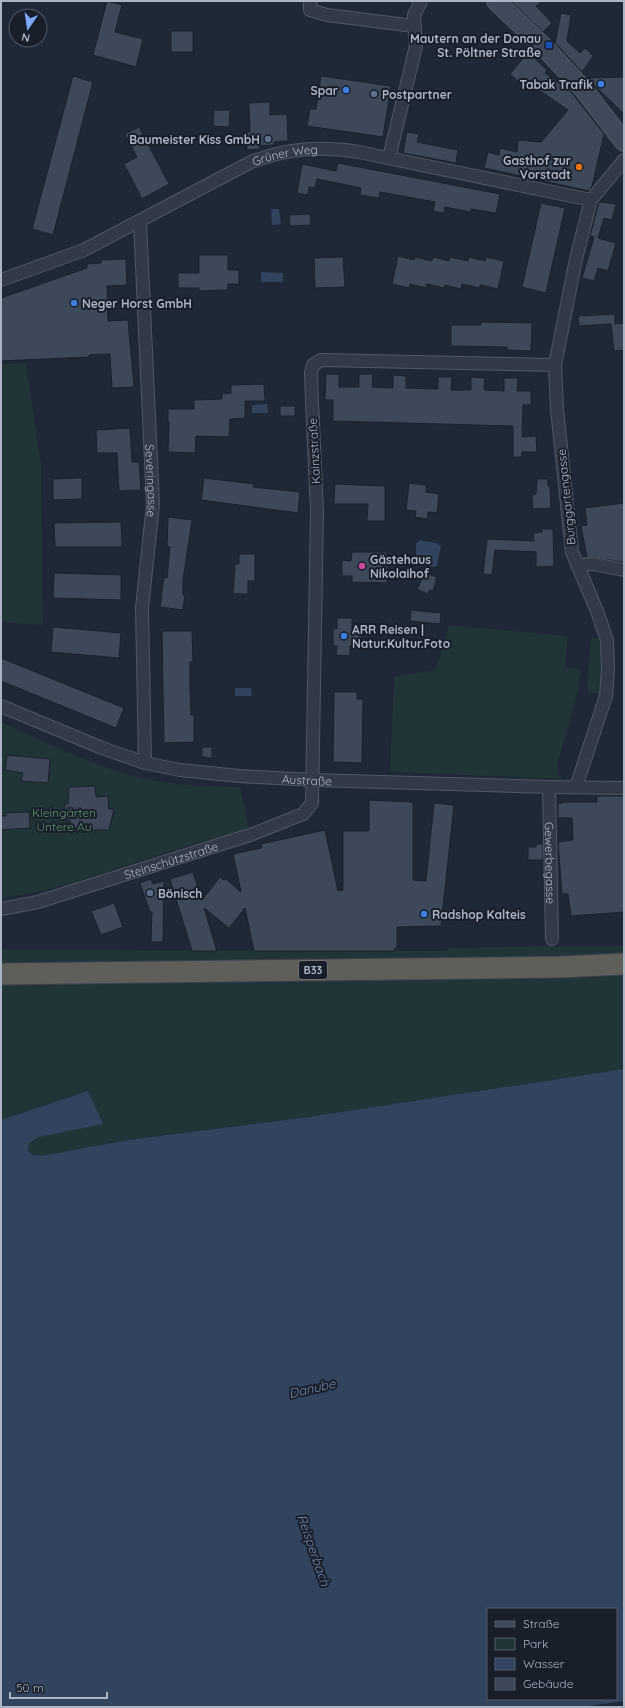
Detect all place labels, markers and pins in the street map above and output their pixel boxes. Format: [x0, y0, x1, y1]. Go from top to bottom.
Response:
place label: Mautern an der Donau St. Pöltner Straße [410, 31, 541, 60]
marker: Mautern an der Donau St. Pöltner Straße [544, 40, 554, 50]
place label: Tabak Trafik [520, 77, 593, 92]
marker: Tabak Trafik [596, 79, 606, 89]
place label: Spar [311, 83, 338, 98]
marker: Spar [341, 85, 351, 95]
place label: Postpartner [382, 87, 452, 102]
marker: Postpartner [369, 89, 379, 99]
place label: Baumeister Kiss GmbH [129, 132, 260, 147]
marker: Baumeister Kiss GmbH [263, 134, 273, 144]
place label: Gasthof zur Vorstadt [503, 153, 571, 182]
marker: Gasthof zur Vorstadt [574, 162, 584, 172]
place label: Neger Horst GmbH [82, 296, 192, 311]
marker: Neger Horst GmbH [69, 298, 79, 308]
place label: Gästehaus Nikolaihof [370, 552, 431, 581]
marker: Gästehaus Nikolaihof [357, 561, 367, 571]
place label: ARR Reisen | Natur.Kultur.Foto [352, 622, 451, 651]
marker: ARR Reisen | Natur.Kultur.Foto [339, 631, 349, 641]
place label: Bönisch [158, 886, 202, 901]
marker: Bönisch [145, 888, 155, 898]
place label: Radshop Kalteis [432, 907, 526, 922]
marker: Radshop Kalteis [419, 909, 429, 919]

